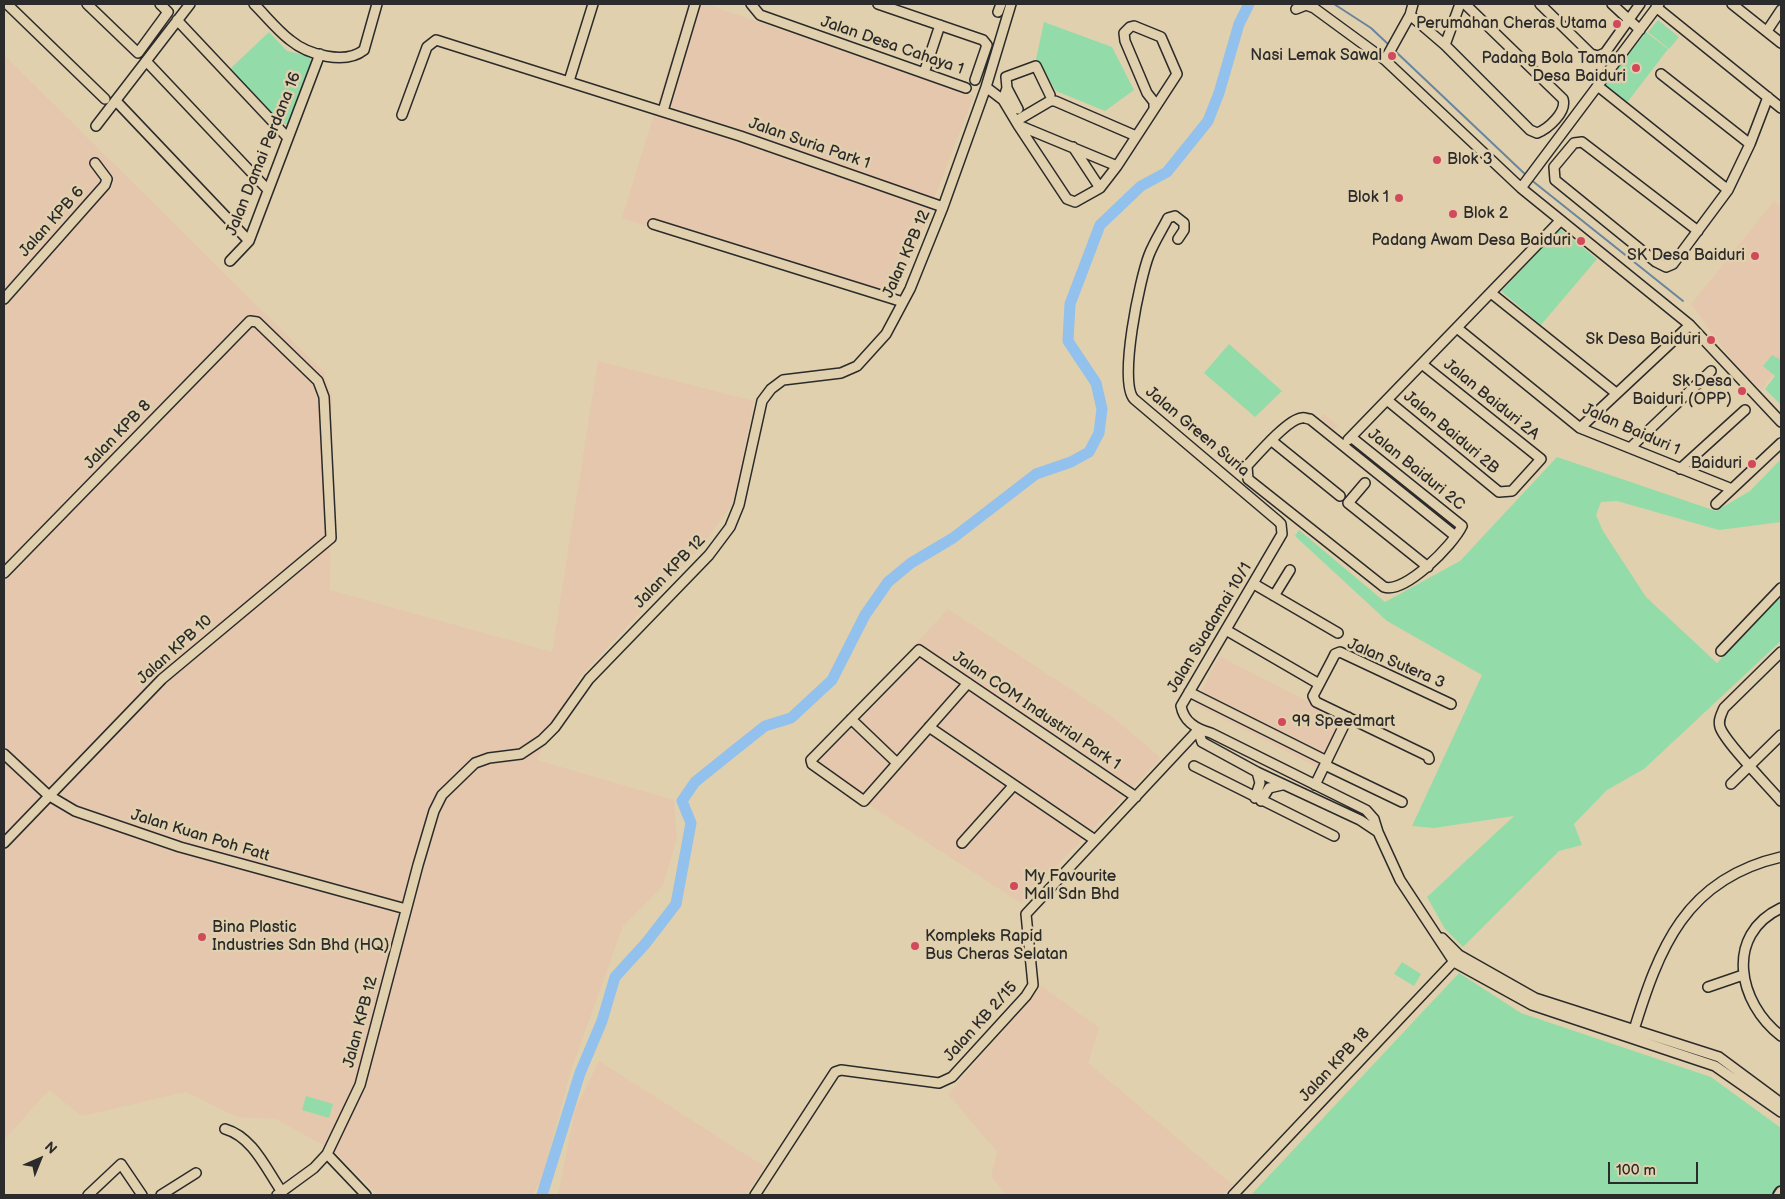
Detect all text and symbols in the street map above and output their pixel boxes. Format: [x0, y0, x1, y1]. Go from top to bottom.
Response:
street label: Jalan Desa Cahaya 1 [818, 13, 966, 79]
place label: Perumahan Cheras Utama [1416, 14, 1607, 34]
marker: Perumahan Cheras Utama [1611, 18, 1623, 30]
place label: Nasi Lemak Sawal [1250, 46, 1382, 66]
place label: Padang Bola Taman Desa Baiduri [1482, 49, 1626, 87]
marker: Nasi Lemak Sawal [1386, 50, 1398, 62]
marker: Padang Bola Taman Desa Baiduri [1630, 62, 1642, 74]
street label: Jalan Damai Perdana 16 [222, 69, 306, 239]
street label: Jalan Suria Park 1 [746, 114, 872, 174]
place label: Blok 3 [1447, 150, 1493, 170]
marker: Blok 3 [1431, 154, 1443, 166]
street label: Jalan KPB 6 [15, 183, 89, 261]
place label: Blok 1 [1347, 188, 1389, 208]
marker: Blok 1 [1393, 192, 1405, 204]
place label: Blok 2 [1463, 204, 1508, 224]
street label: Jalan KPB 12 [879, 207, 935, 301]
marker: Blok 2 [1447, 208, 1459, 220]
place label: Padang Awam Desa Baiduri [1371, 231, 1571, 251]
marker: Padang Awam Desa Baiduri [1575, 235, 1587, 247]
place label: SK Desa Baiduri [1627, 246, 1745, 266]
marker: SK Desa Baiduri [1749, 250, 1761, 262]
place label: Sk Desa Baiduri [1586, 330, 1701, 350]
marker: Sk Desa Baiduri [1705, 334, 1717, 346]
street label: Jalan Baiduri 2A [1439, 355, 1543, 445]
place label: Sk Desa Baiduri (OPP) [1632, 372, 1732, 410]
street label: Jalan Green Suria [1141, 383, 1253, 481]
marker: Sk Desa Baiduri (OPP) [1736, 385, 1748, 397]
street label: Jalan Baiduri 2B [1399, 387, 1503, 479]
street label: Jalan KPB 8 [81, 397, 155, 473]
street label: Jalan Baiduri 1 [1579, 400, 1683, 460]
street label: Jalan Baiduri 2C [1364, 425, 1468, 515]
place label: Baiduri [1691, 454, 1742, 474]
marker: Baiduri [1746, 458, 1758, 470]
street label: Jalan KPB 12 [630, 531, 710, 613]
street label: Jalan Suadamai 10/1 [1164, 560, 1256, 696]
street label: Jalan KPB 10 [134, 611, 216, 689]
street label: Jalan Sutera 3 [1344, 635, 1448, 693]
street label: Jalan COM Industrial Park 1 [948, 648, 1124, 774]
place label: 99 Speedmart [1292, 712, 1395, 732]
marker: 99 Speedmart [1276, 716, 1288, 728]
street label: Jalan Kuan Poh Fatt [128, 806, 272, 866]
place label: My Favourite Mall Sdn Bhd [1024, 867, 1119, 905]
marker: My Favourite Mall Sdn Bhd [1008, 880, 1020, 892]
place label: Bina Plastic Industries Sdn Bhd (HQ) [212, 918, 389, 956]
place label: Kompleks Rapid Bus Cheras Selatan [925, 927, 1068, 965]
marker: Bina Plastic Industries Sdn Bhd (HQ) [196, 931, 208, 943]
marker: Kompleks Rapid Bus Cheras Selatan [909, 940, 921, 952]
street label: Jalan KPB 12 [340, 974, 382, 1070]
street label: Jalan KB 2/15 [940, 978, 1022, 1066]
street label: Jalan KPB 18 [1296, 1024, 1374, 1106]
north arrow [15, 1134, 65, 1184]
text: N [41, 1138, 60, 1158]
scale bar [1610, 1152, 1700, 1184]
text: 100 m [1616, 1161, 1656, 1180]

